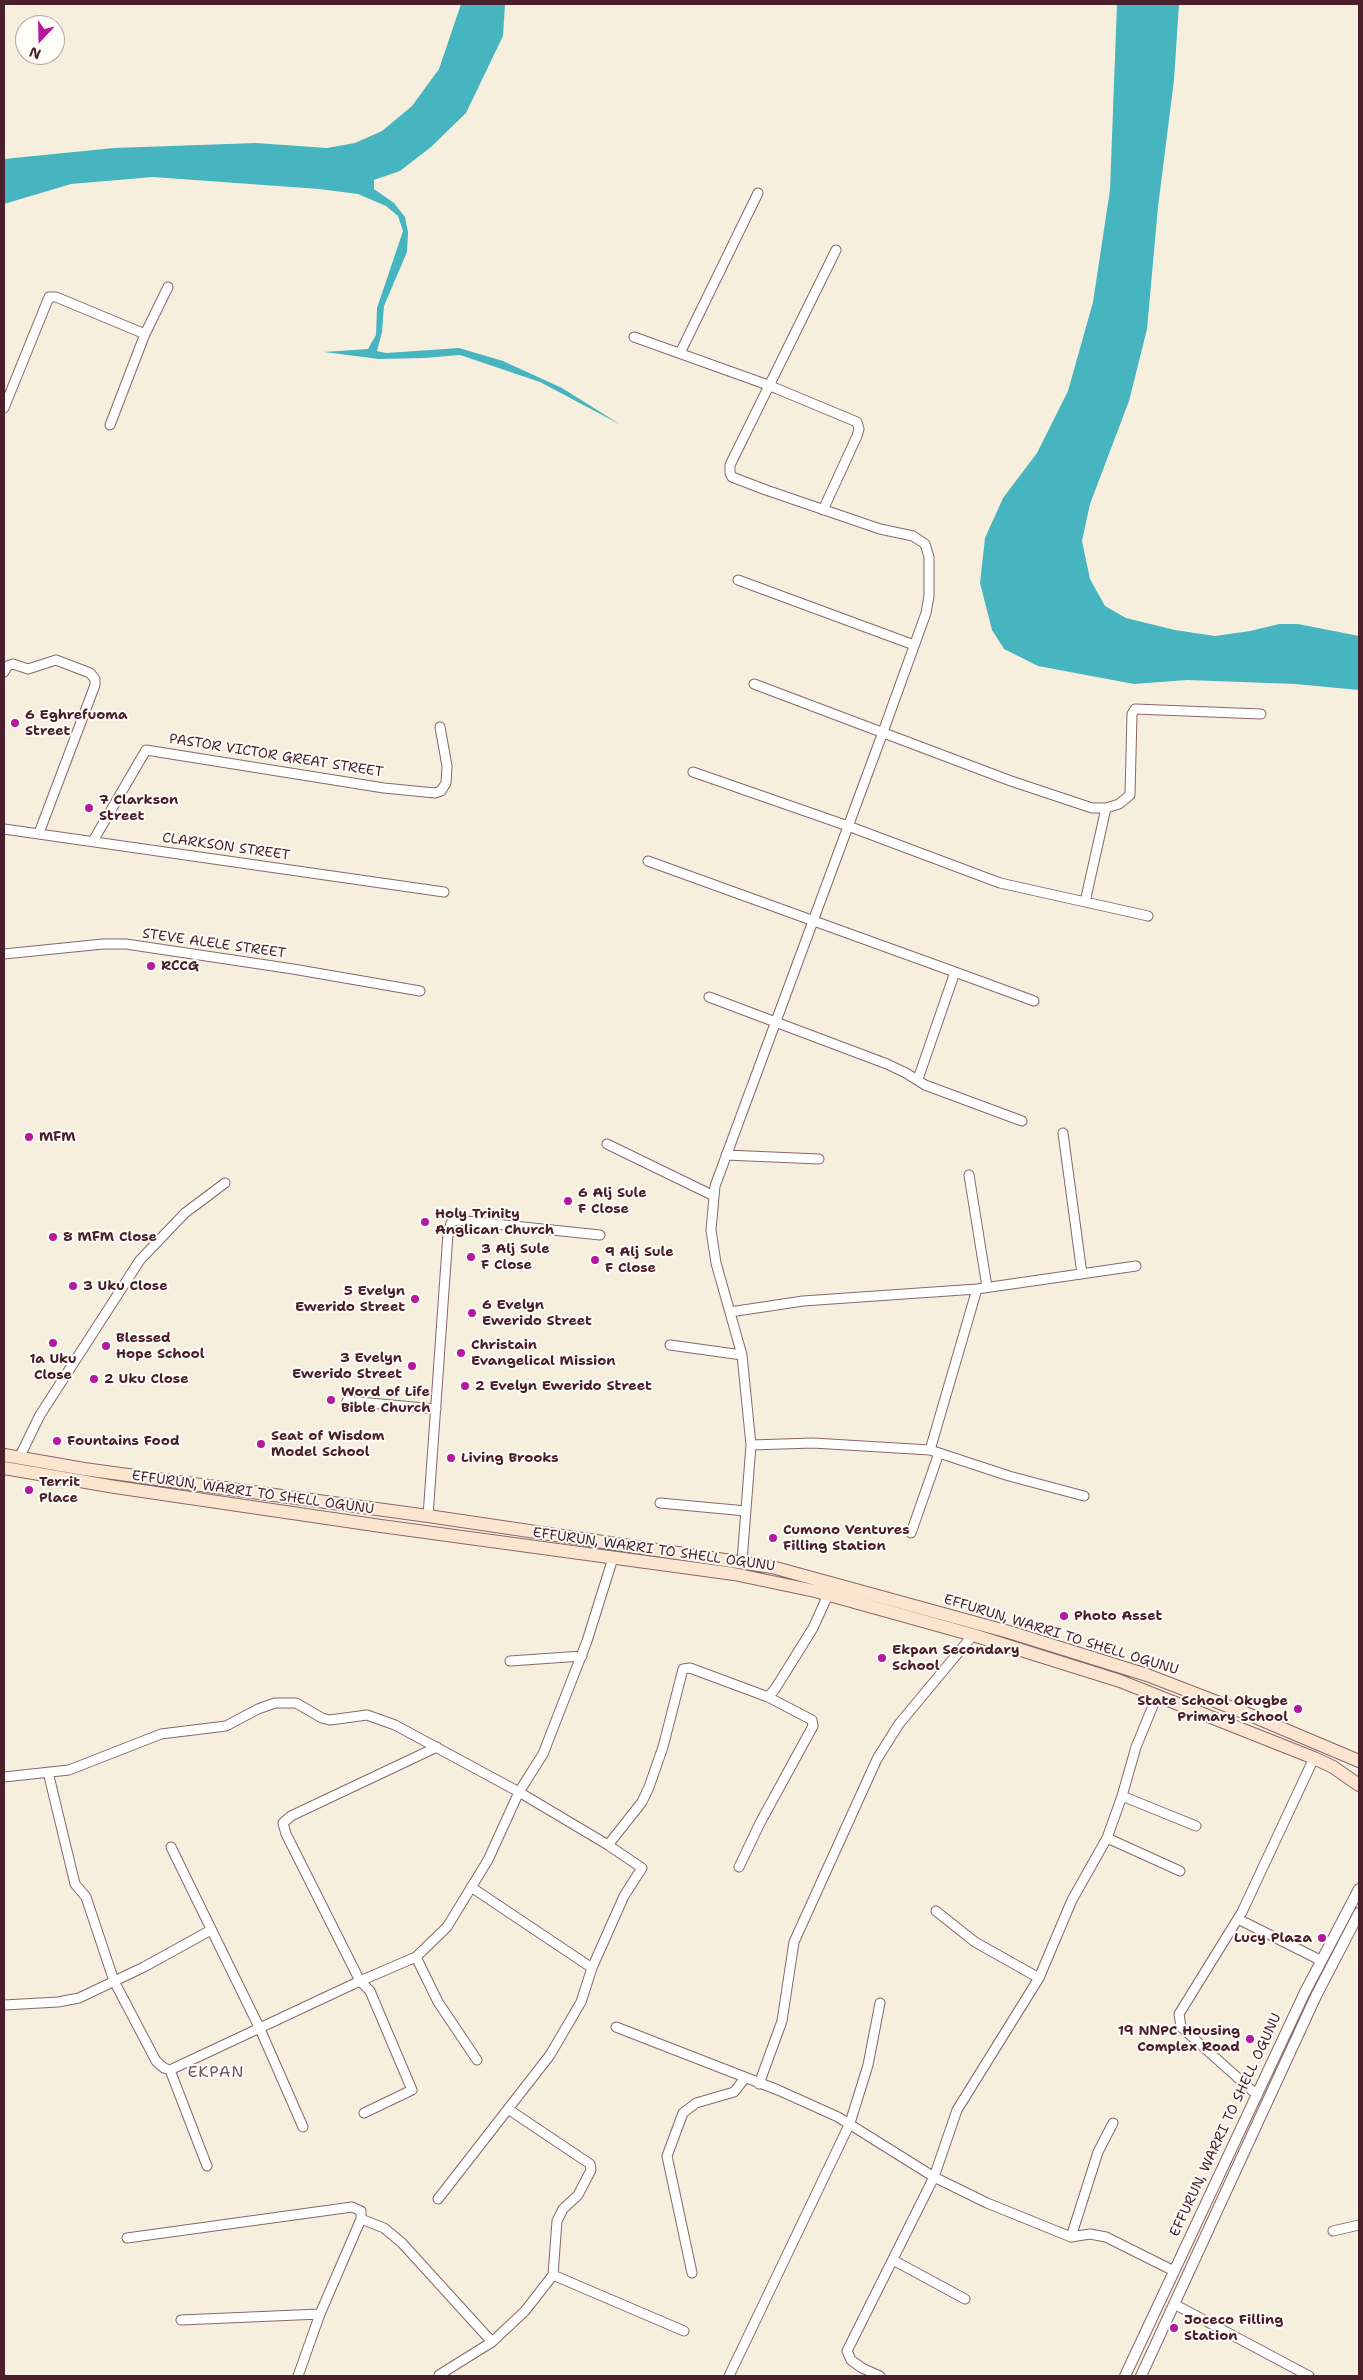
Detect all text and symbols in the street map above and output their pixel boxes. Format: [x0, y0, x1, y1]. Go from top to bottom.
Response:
north arrow [15, 15, 65, 65]
text: N [27, 43, 43, 63]
place label: 6 Eghrefuoma Street [25, 707, 128, 740]
marker: 6 Eghrefuoma Street [9, 717, 21, 729]
street label: PASTOR VICTOR GREAT STREET [168, 731, 384, 781]
place label: 7 Clarkson Street [99, 792, 178, 824]
marker: 7 Clarkson Street [83, 802, 95, 814]
street label: CLARKSON STREET [161, 830, 291, 864]
street label: STEVE ALELE STREET [141, 926, 287, 962]
place label: RCCG [161, 958, 199, 974]
marker: RCCG [145, 960, 157, 972]
place label: MFM [39, 1129, 76, 1145]
marker: MFM [23, 1131, 35, 1143]
place label: 6 Alj Sule F Close [578, 1185, 647, 1218]
marker: 6 Alj Sule F Close [562, 1195, 574, 1207]
place label: Holy Trinity Anglican Church [435, 1206, 554, 1238]
marker: Holy Trinity Anglican Church [419, 1216, 431, 1228]
place label: 8 MFM Close [63, 1229, 157, 1245]
marker: 8 MFM Close [47, 1231, 59, 1243]
place label: 3 Alj Sule F Close [481, 1241, 550, 1274]
place label: 9 Alj Sule F Close [605, 1244, 674, 1276]
marker: 3 Alj Sule F Close [465, 1251, 477, 1263]
marker: 9 Alj Sule F Close [589, 1254, 601, 1266]
place label: 3 Uku Close [83, 1278, 168, 1294]
marker: 3 Uku Close [67, 1280, 79, 1292]
place label: 5 Evelyn Ewerido Street [295, 1283, 405, 1315]
marker: 5 Evelyn Ewerido Street [409, 1293, 421, 1305]
place label: 6 Evelyn Ewerido Street [482, 1297, 592, 1330]
marker: 6 Evelyn Ewerido Street [466, 1307, 478, 1319]
place label: Blessed Hope School [116, 1330, 205, 1362]
marker: 1a Uku Close [47, 1337, 59, 1349]
place label: Christain Evangelical Mission [471, 1337, 616, 1370]
marker: Blessed Hope School [100, 1340, 112, 1352]
marker: Christain Evangelical Mission [455, 1347, 467, 1359]
place label: 3 Evelyn Ewerido Street [292, 1350, 402, 1382]
place label: 1a Uku Close [29, 1351, 77, 1384]
marker: 3 Evelyn Ewerido Street [406, 1360, 418, 1372]
place label: 2 Uku Close [104, 1371, 189, 1387]
marker: 2 Uku Close [88, 1373, 100, 1385]
place label: 2 Evelyn Ewerido Street [475, 1378, 652, 1394]
marker: 2 Evelyn Ewerido Street [459, 1380, 471, 1392]
place label: Word of Life Bible Church [341, 1384, 431, 1416]
marker: Word of Life Bible Church [325, 1394, 337, 1406]
place label: Seat of Wisdom Model School [271, 1428, 385, 1460]
place label: Fountains Food [67, 1433, 180, 1449]
marker: Fountains Food [51, 1435, 63, 1447]
marker: Seat of Wisdom Model School [255, 1438, 267, 1450]
place label: Living Brooks [461, 1450, 559, 1466]
marker: Living Brooks [445, 1452, 457, 1464]
street label: EFFURUN, WARRI TO SHELL OGUNU [131, 1468, 375, 1518]
place label: Territ Place [39, 1474, 80, 1506]
marker: Territ Place [23, 1484, 35, 1496]
place label: Cumono Ventures Filling Station [783, 1522, 910, 1554]
street label: EFFURUN, WARRI TO SHELL OGUNU [532, 1525, 776, 1575]
marker: Cumono Ventures Filling Station [767, 1532, 779, 1544]
street label: EFFURUN, WARRI TO SHELL OGUNU [942, 1591, 1180, 1679]
place label: Photo Asset [1074, 1608, 1162, 1624]
marker: Photo Asset [1058, 1610, 1070, 1622]
place label: Ekpan Secondary School [892, 1642, 1019, 1674]
marker: Ekpan Secondary School [876, 1652, 888, 1664]
place label: State School Okugbe Primary School [1137, 1693, 1288, 1725]
marker: State School Okugbe Primary School [1292, 1703, 1304, 1715]
place label: Lucy Plaza [1234, 1930, 1312, 1946]
marker: Lucy Plaza [1316, 1932, 1328, 1944]
street label: EFFURUN, WARRI TO SHELL OGUNU [1167, 2011, 1285, 2239]
place label: 19 NNPC Housing Complex Road [1118, 2023, 1240, 2056]
marker: 19 NNPC Housing Complex Road [1244, 2033, 1256, 2045]
district label: EKPAN [187, 2063, 245, 2083]
place label: Joceco Filling Station [1184, 2312, 1283, 2344]
marker: Joceco Filling Station [1168, 2322, 1180, 2334]

